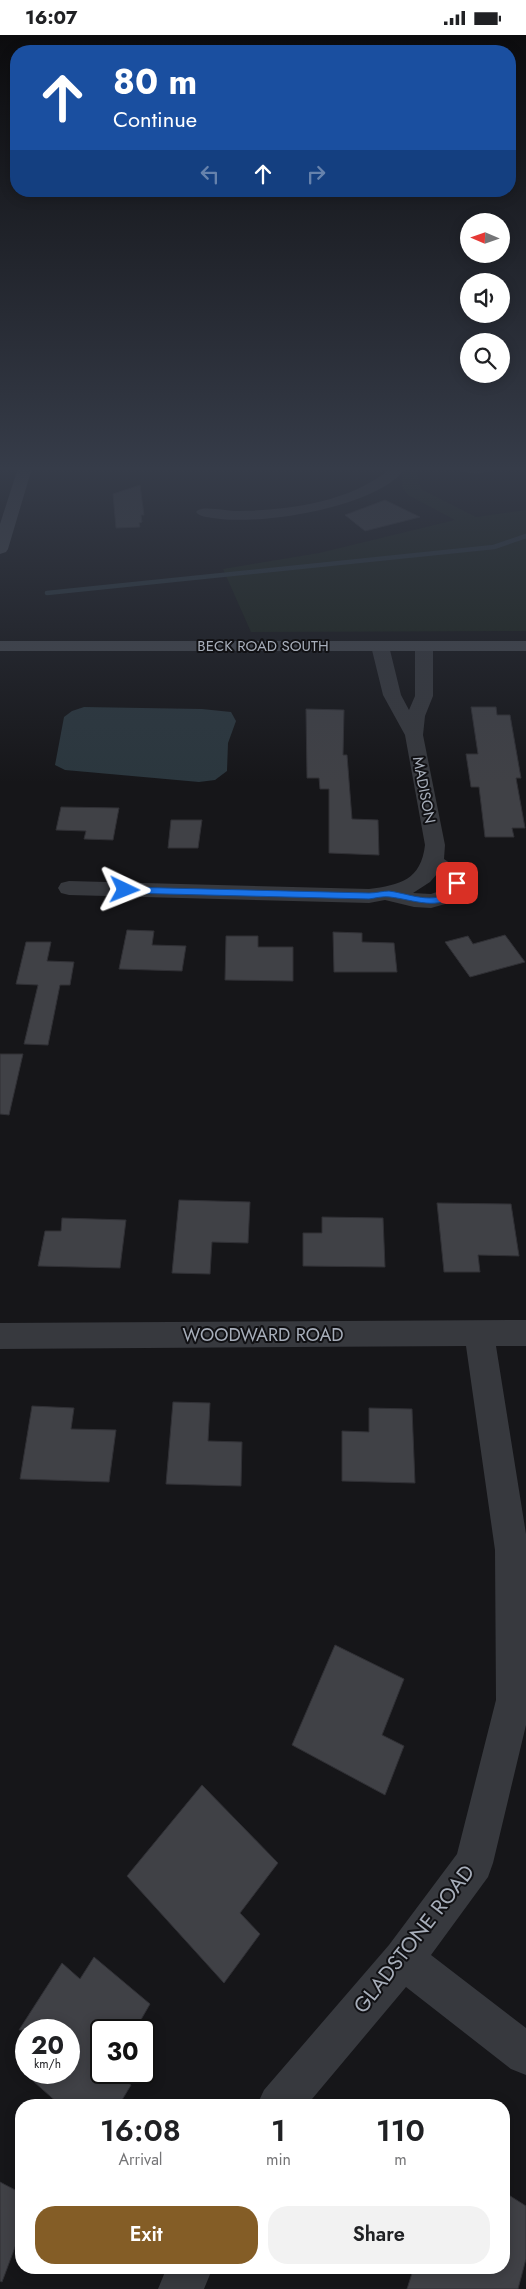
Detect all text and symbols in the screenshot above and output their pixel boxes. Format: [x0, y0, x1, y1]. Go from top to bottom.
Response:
text: 16:07 [25, 4, 78, 31]
text: 80 m [113, 57, 197, 107]
icon: ahead [30, 65, 95, 130]
text: Continue [113, 103, 197, 135]
icon: left [196, 160, 224, 188]
icon: ahead [249, 160, 277, 188]
icon: right [302, 160, 330, 188]
north arrow [460, 213, 510, 263]
map controls [460, 213, 510, 383]
button: sound [460, 273, 510, 323]
button: search [460, 333, 510, 383]
street label: BECK ROAD SOUTH [197, 635, 329, 657]
street label: MADISON [407, 755, 441, 825]
pin [436, 862, 478, 904]
position arrow [98, 863, 150, 915]
icon: arrive [443, 869, 471, 897]
street label: WOODWARD ROAD [182, 1322, 344, 1348]
street label: GLADSTONE ROAD [346, 1858, 482, 2020]
speed limit sign: 30 [90, 2019, 155, 2084]
text: 20 [31, 2027, 64, 2063]
text: km/h [34, 2055, 61, 2073]
text: 16:08 [100, 2109, 181, 2152]
text: 1 [271, 2109, 286, 2152]
text: 110 [376, 2109, 425, 2152]
text: Arrival [118, 2148, 163, 2171]
text: min [266, 2148, 291, 2171]
text: m [394, 2148, 407, 2171]
button: Exit [35, 2206, 258, 2264]
button: Share [268, 2206, 490, 2264]

